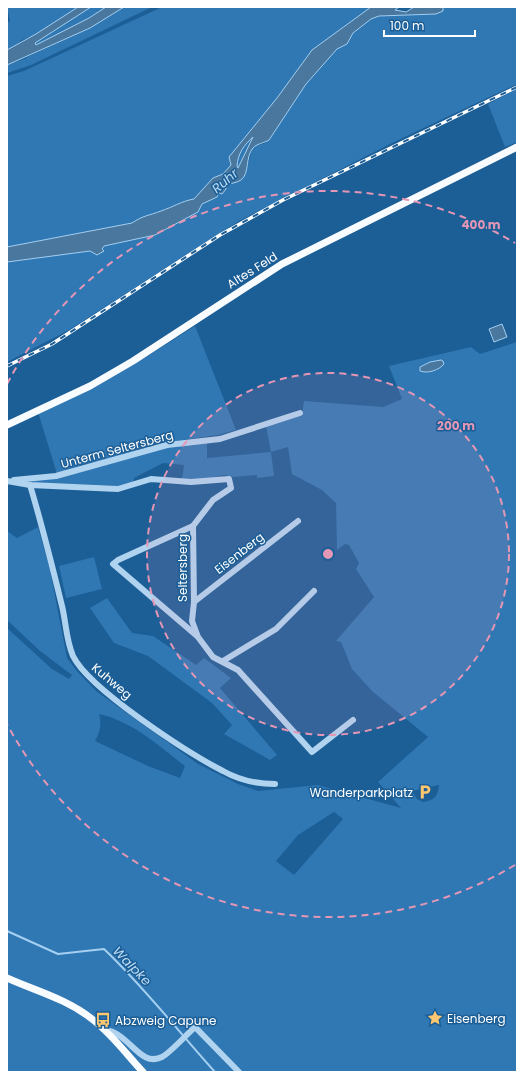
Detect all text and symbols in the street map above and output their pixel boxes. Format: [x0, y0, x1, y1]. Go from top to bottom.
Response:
scale bar [384, 12, 475, 38]
text: 100 m [390, 17, 424, 34]
water label: Ruhr [208, 163, 243, 198]
text: 400 m [461, 216, 501, 233]
street label: Altes Feld [223, 248, 281, 292]
text: 200 m [437, 417, 475, 434]
street label: Unterm Seltersberg [59, 426, 175, 472]
street label: Eisenberg [211, 528, 267, 578]
street label: Seltersberg [174, 534, 191, 602]
centre of rings [321, 547, 335, 561]
street label: Kuhweg [88, 659, 136, 703]
parking icon: Wanderparkplatz [416, 783, 434, 801]
place label: Wanderparkplatz [310, 784, 413, 801]
water label: Walpke [108, 942, 156, 990]
place icon: Eisenberg [426, 1009, 444, 1027]
place label: Eisenberg [447, 1010, 506, 1027]
bus stop icon: Abzweig Capune [94, 1011, 112, 1029]
place label: Abzweig Capune [115, 1012, 217, 1029]

